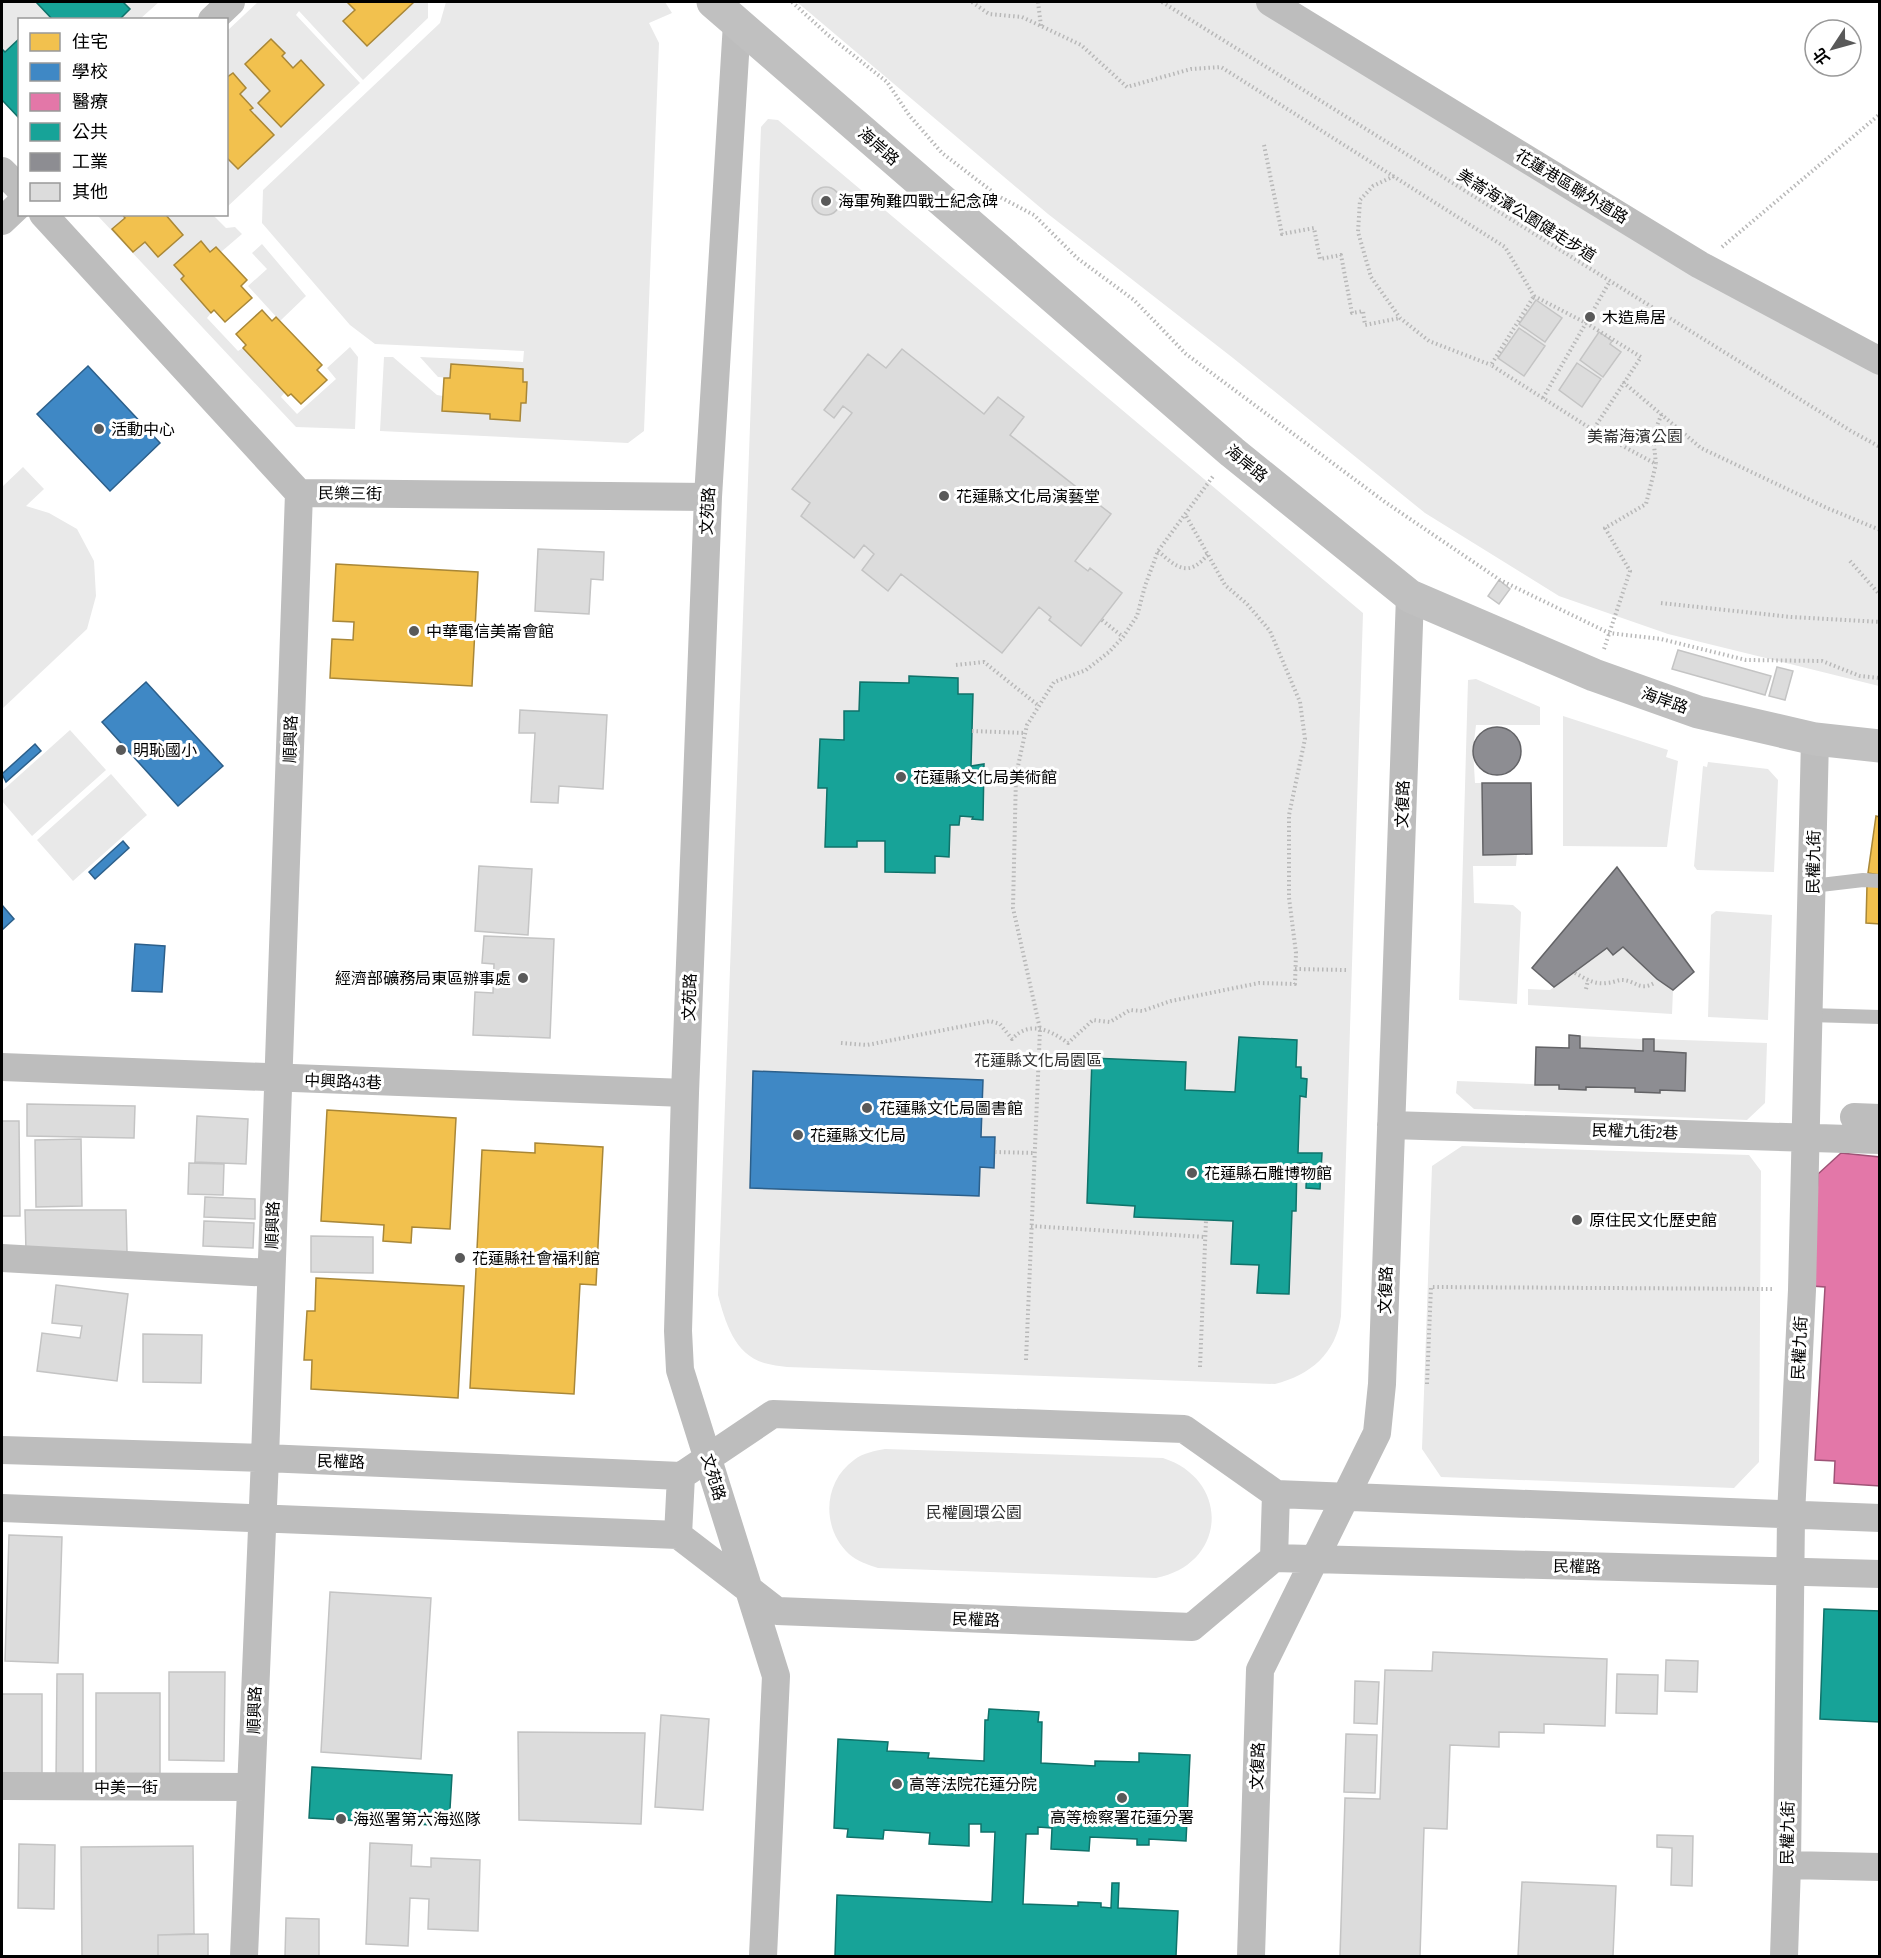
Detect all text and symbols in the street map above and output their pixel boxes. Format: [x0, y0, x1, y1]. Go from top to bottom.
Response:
legend [18, 18, 228, 216]
north arrow [1803, 18, 1863, 78]
text: 住宅 [72, 32, 108, 53]
text: 北 [1810, 44, 1834, 68]
text: 學校 [72, 62, 108, 83]
text: 醫療 [72, 92, 108, 113]
text: 公共 [72, 122, 108, 143]
street label: 海岸路 [854, 124, 902, 170]
street label: 花蓮港區聯外道路 [1511, 146, 1631, 228]
text: 工業 [72, 152, 108, 173]
street label: 美崙海濱公園健走步道 [1453, 166, 1599, 267]
text: 其他 [72, 182, 108, 203]
place label: 海軍殉難四戰士紀念碑 [838, 193, 998, 212]
marker: 海軍殉難四戰士紀念碑 [819, 194, 833, 208]
place label: 木造鳥居 [1602, 309, 1666, 328]
marker: 木造鳥居 [1583, 310, 1597, 324]
place label: 活動中心 [111, 421, 175, 440]
marker: 活動中心 [92, 422, 106, 436]
park label: 美崙海濱公園 [1587, 428, 1683, 447]
street label: 海岸路 [1221, 442, 1271, 487]
street label: 民樂三街 [318, 484, 382, 505]
street label: 文苑路 [698, 487, 719, 536]
place label: 花蓮縣文化局演藝堂 [956, 488, 1100, 507]
marker: 花蓮縣文化局演藝堂 [937, 489, 951, 503]
place label: 中華電信美崙會館 [426, 623, 554, 642]
marker: 中華電信美崙會館 [407, 624, 421, 638]
street label: 海岸路 [1639, 685, 1690, 718]
street label: 順興路 [281, 715, 302, 763]
place label: 明恥國小 [133, 742, 197, 761]
marker: 明恥國小 [114, 743, 128, 757]
place label: 花蓮縣文化局美術館 [913, 769, 1057, 788]
marker: 花蓮縣文化局美術館 [894, 770, 908, 784]
street label: 文復路 [1393, 780, 1414, 828]
street label: 民權九街 [1804, 830, 1825, 894]
place label: 經濟部礦務局東區辦事處 [335, 970, 511, 989]
marker: 經濟部礦務局東區辦事處 [516, 971, 530, 985]
street label: 文苑路 [680, 973, 701, 1021]
park label: 花蓮縣文化局園區 [974, 1052, 1102, 1071]
street label: 中興路43巷 [304, 1072, 382, 1093]
place label: 花蓮縣文化局圖書館 [879, 1100, 1023, 1119]
marker: 花蓮縣文化局圖書館 [860, 1101, 874, 1115]
street label: 民權九街2巷 [1591, 1121, 1679, 1144]
place label: 花蓮縣文化局 [810, 1127, 906, 1146]
marker: 花蓮縣文化局 [791, 1128, 805, 1142]
place label: 花蓮縣石雕博物館 [1204, 1165, 1332, 1184]
marker: 花蓮縣石雕博物館 [1185, 1166, 1199, 1180]
street label: 順興路 [263, 1201, 284, 1249]
place label: 原住民文化歷史館 [1589, 1212, 1717, 1231]
marker: 原住民文化歷史館 [1570, 1213, 1584, 1227]
place label: 花蓮縣社會福利館 [472, 1250, 600, 1269]
marker: 花蓮縣社會福利館 [453, 1251, 467, 1265]
street label: 文復路 [1376, 1266, 1397, 1314]
street label: 民權九街 [1789, 1316, 1812, 1381]
street label: 民權路 [317, 1452, 365, 1473]
street label: 文苑路 [696, 1452, 729, 1503]
park label: 民權圓環公園 [926, 1504, 1022, 1523]
street label: 民權路 [1553, 1558, 1601, 1577]
street label: 民權路 [952, 1610, 1000, 1631]
street label: 順興路 [245, 1686, 266, 1734]
street label: 文復路 [1248, 1742, 1269, 1790]
place label: 高等法院花蓮分院 [909, 1776, 1037, 1795]
marker: 高等法院花蓮分院 [890, 1777, 904, 1791]
street label: 中美一街 [94, 1779, 158, 1798]
marker: 高等檢察署花蓮分署 [1115, 1791, 1129, 1805]
street label: 民權九街 [1778, 1801, 1799, 1865]
place label: 高等檢察署花蓮分署 [1050, 1809, 1194, 1828]
place label: 海巡署第六海巡隊 [353, 1811, 481, 1830]
marker: 海巡署第六海巡隊 [334, 1812, 348, 1826]

